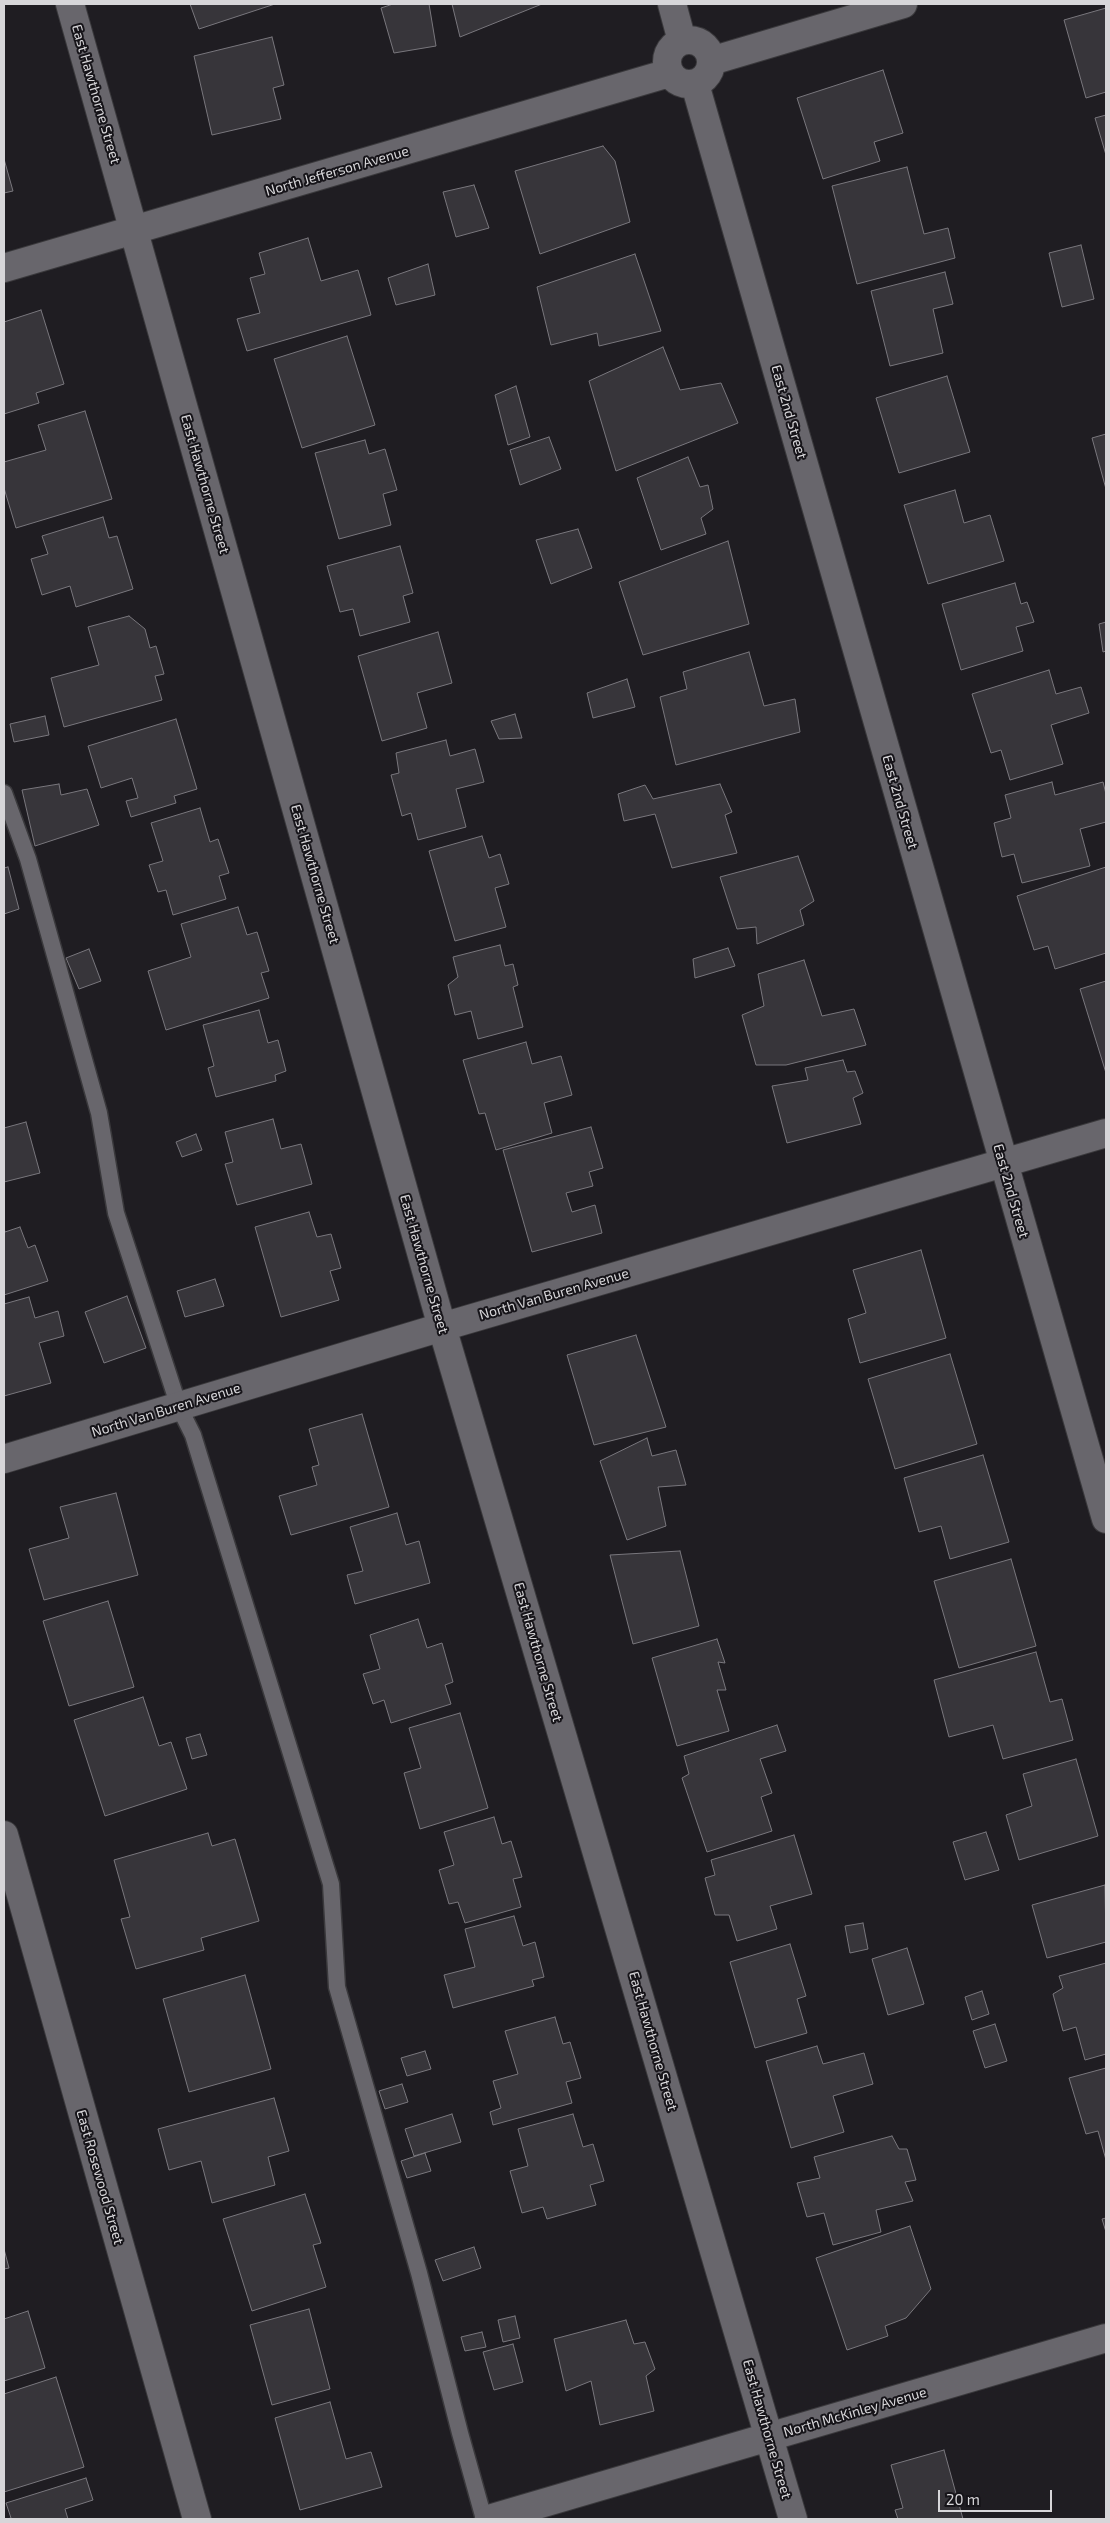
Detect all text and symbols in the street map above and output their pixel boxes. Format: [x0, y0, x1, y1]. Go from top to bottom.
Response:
street label: East Hawthorne Street [68, 22, 124, 166]
street label: North Jefferson Avenue [263, 142, 411, 200]
street label: East 2nd Street [768, 363, 810, 461]
street label: East Hawthorne Street [177, 412, 233, 556]
street label: East 2nd Street [879, 753, 921, 851]
street label: East Hawthorne Street [287, 802, 343, 946]
street label: East 2nd Street [990, 1142, 1032, 1240]
street label: East Hawthorne Street [396, 1192, 452, 1336]
street label: North Van Buren Avenue [477, 1265, 631, 1323]
street label: North Van Buren Avenue [89, 1379, 243, 1441]
street label: East Hawthorne Street [510, 1580, 566, 1724]
street label: East Hawthorne Street [625, 1969, 681, 2113]
street label: East Rosewood Street [73, 2108, 127, 2246]
street label: East Hawthorne Street [739, 2357, 795, 2501]
street label: North McKinley Avenue [782, 2384, 928, 2440]
scale bar [940, 2480, 1054, 2512]
text: 20 m [946, 2490, 980, 2508]

